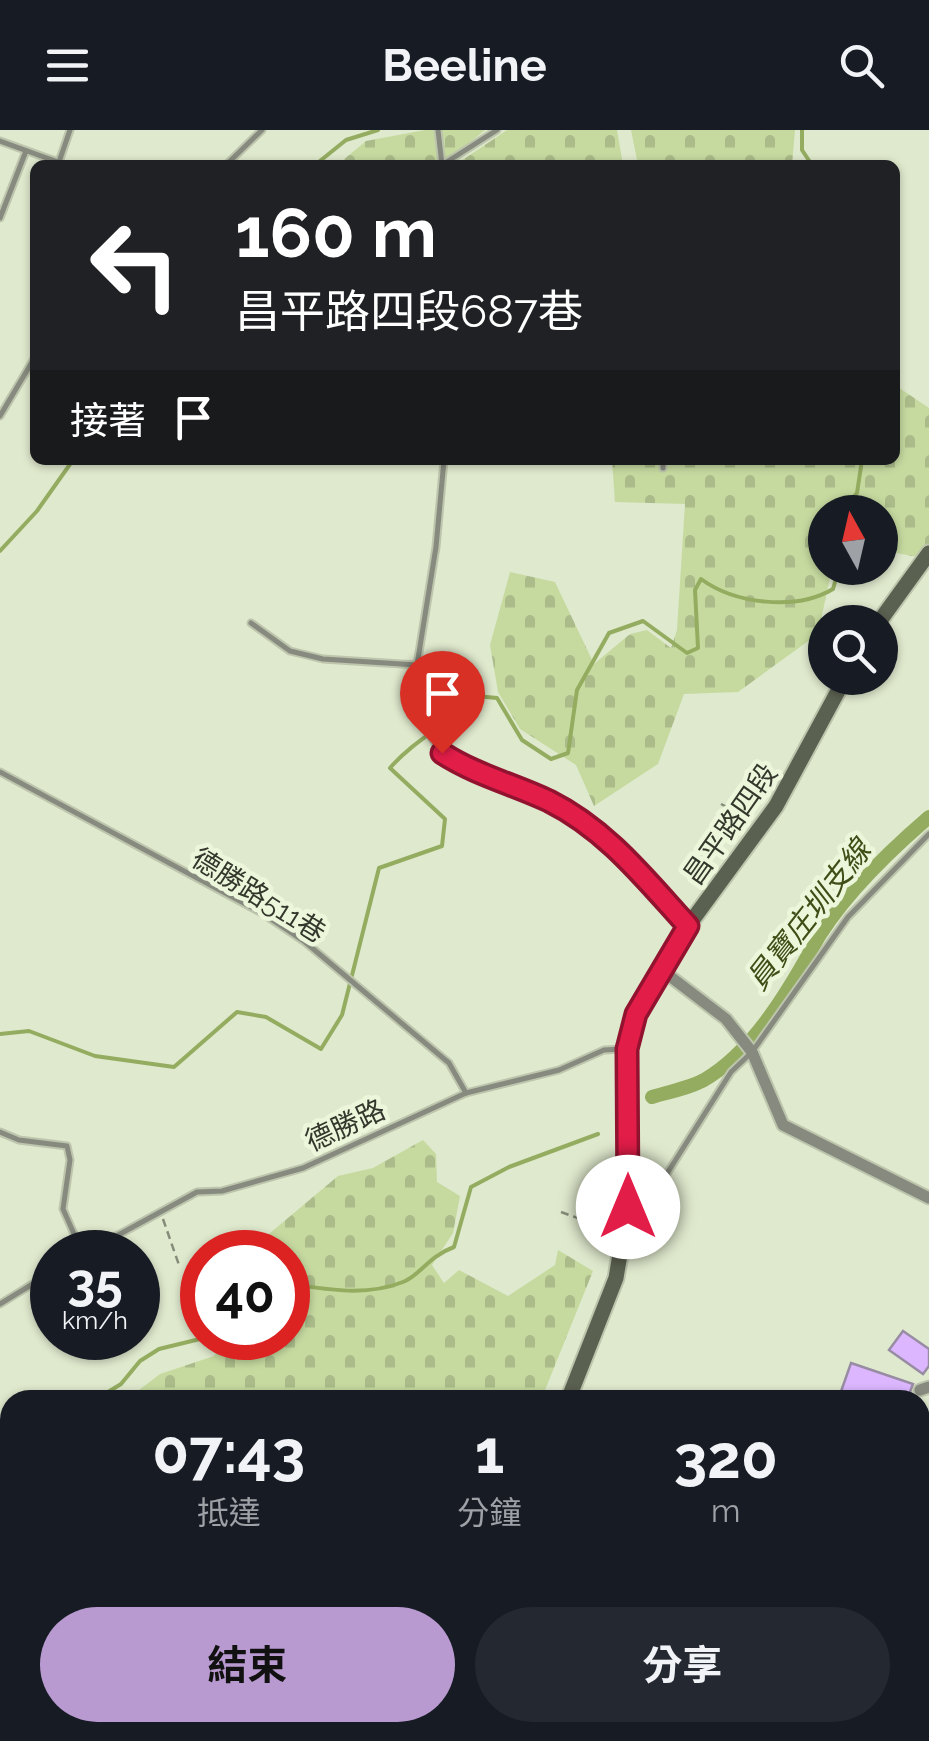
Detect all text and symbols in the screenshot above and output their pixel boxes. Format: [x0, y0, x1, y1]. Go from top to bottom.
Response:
icon: menu [40, 38, 95, 93]
icon: search [834, 38, 889, 93]
text: Beeline [382, 39, 547, 92]
text: 160 m [235, 191, 437, 273]
icon: left [70, 200, 200, 330]
text: 昌平路四段687巷 [235, 285, 583, 338]
icon: arrive [166, 390, 221, 445]
text: 接著 [70, 398, 146, 443]
north arrow [808, 495, 898, 585]
map controls [808, 495, 898, 695]
button: search [808, 605, 898, 695]
pin [400, 651, 485, 754]
icon: arrive [415, 666, 470, 721]
street label: 昌平路四段 [677, 757, 784, 891]
water label: 員寶庄圳支線 [739, 831, 880, 996]
street label: 德勝路511巷 [186, 841, 332, 949]
street label: 德勝路 [300, 1093, 390, 1158]
position arrow [576, 1155, 680, 1259]
speed limit sign: 40 [180, 1230, 310, 1360]
text: 35 [67, 1253, 123, 1312]
text: km/h [62, 1305, 128, 1335]
text: 07:43 [152, 1417, 305, 1487]
text: 1 [475, 1417, 504, 1487]
text: 320 [674, 1422, 778, 1492]
text: m [711, 1492, 740, 1529]
text: 抵達 [197, 1494, 261, 1531]
text: 分鐘 [457, 1494, 521, 1531]
button: 結束 [40, 1607, 455, 1722]
button: 分享 [475, 1607, 890, 1722]

